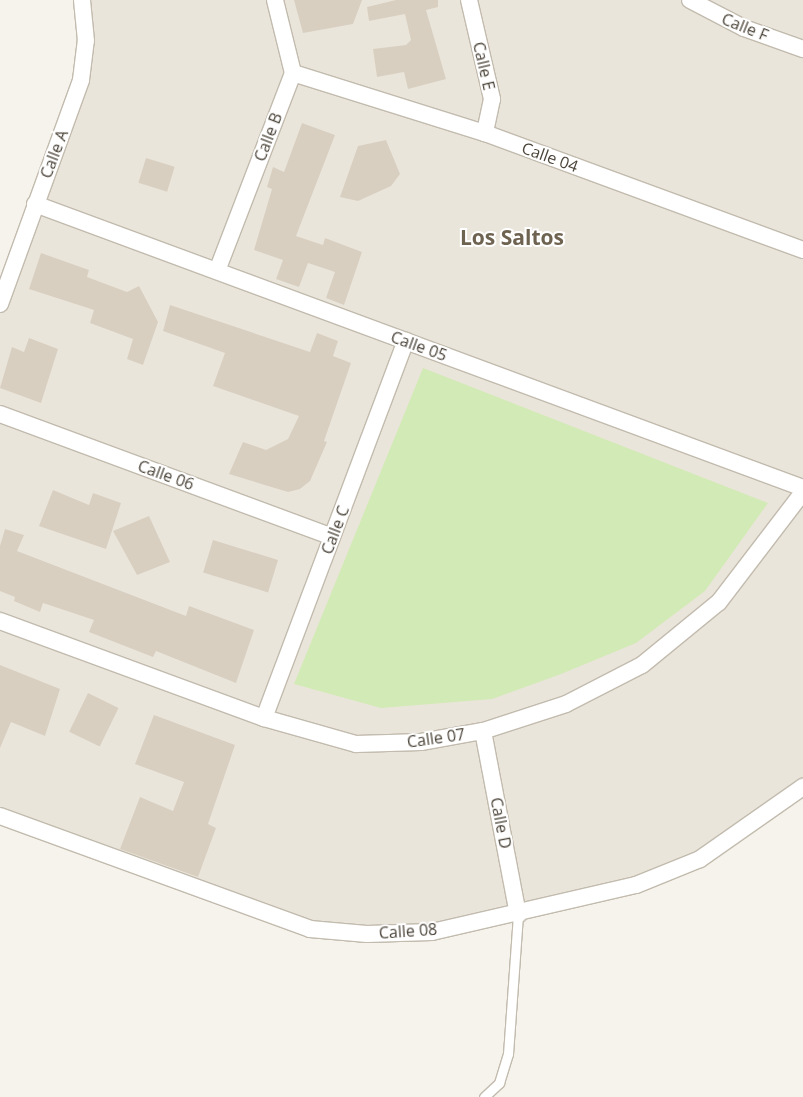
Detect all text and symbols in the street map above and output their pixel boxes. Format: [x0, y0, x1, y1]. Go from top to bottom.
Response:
street label: Calle F [719, 9, 771, 45]
street label: Calle E [469, 40, 499, 92]
street label: Calle B [250, 110, 286, 164]
street label: Calle A [36, 127, 72, 181]
street label: Calle 04 [519, 138, 581, 176]
district label: Los Saltos [460, 224, 564, 250]
street label: Calle 05 [388, 327, 450, 365]
street label: Calle 06 [135, 456, 197, 494]
street label: Calle C [317, 503, 353, 557]
street label: Calle 07 [406, 724, 466, 752]
street label: Calle D [487, 796, 515, 850]
street label: Calle 08 [378, 919, 438, 943]

